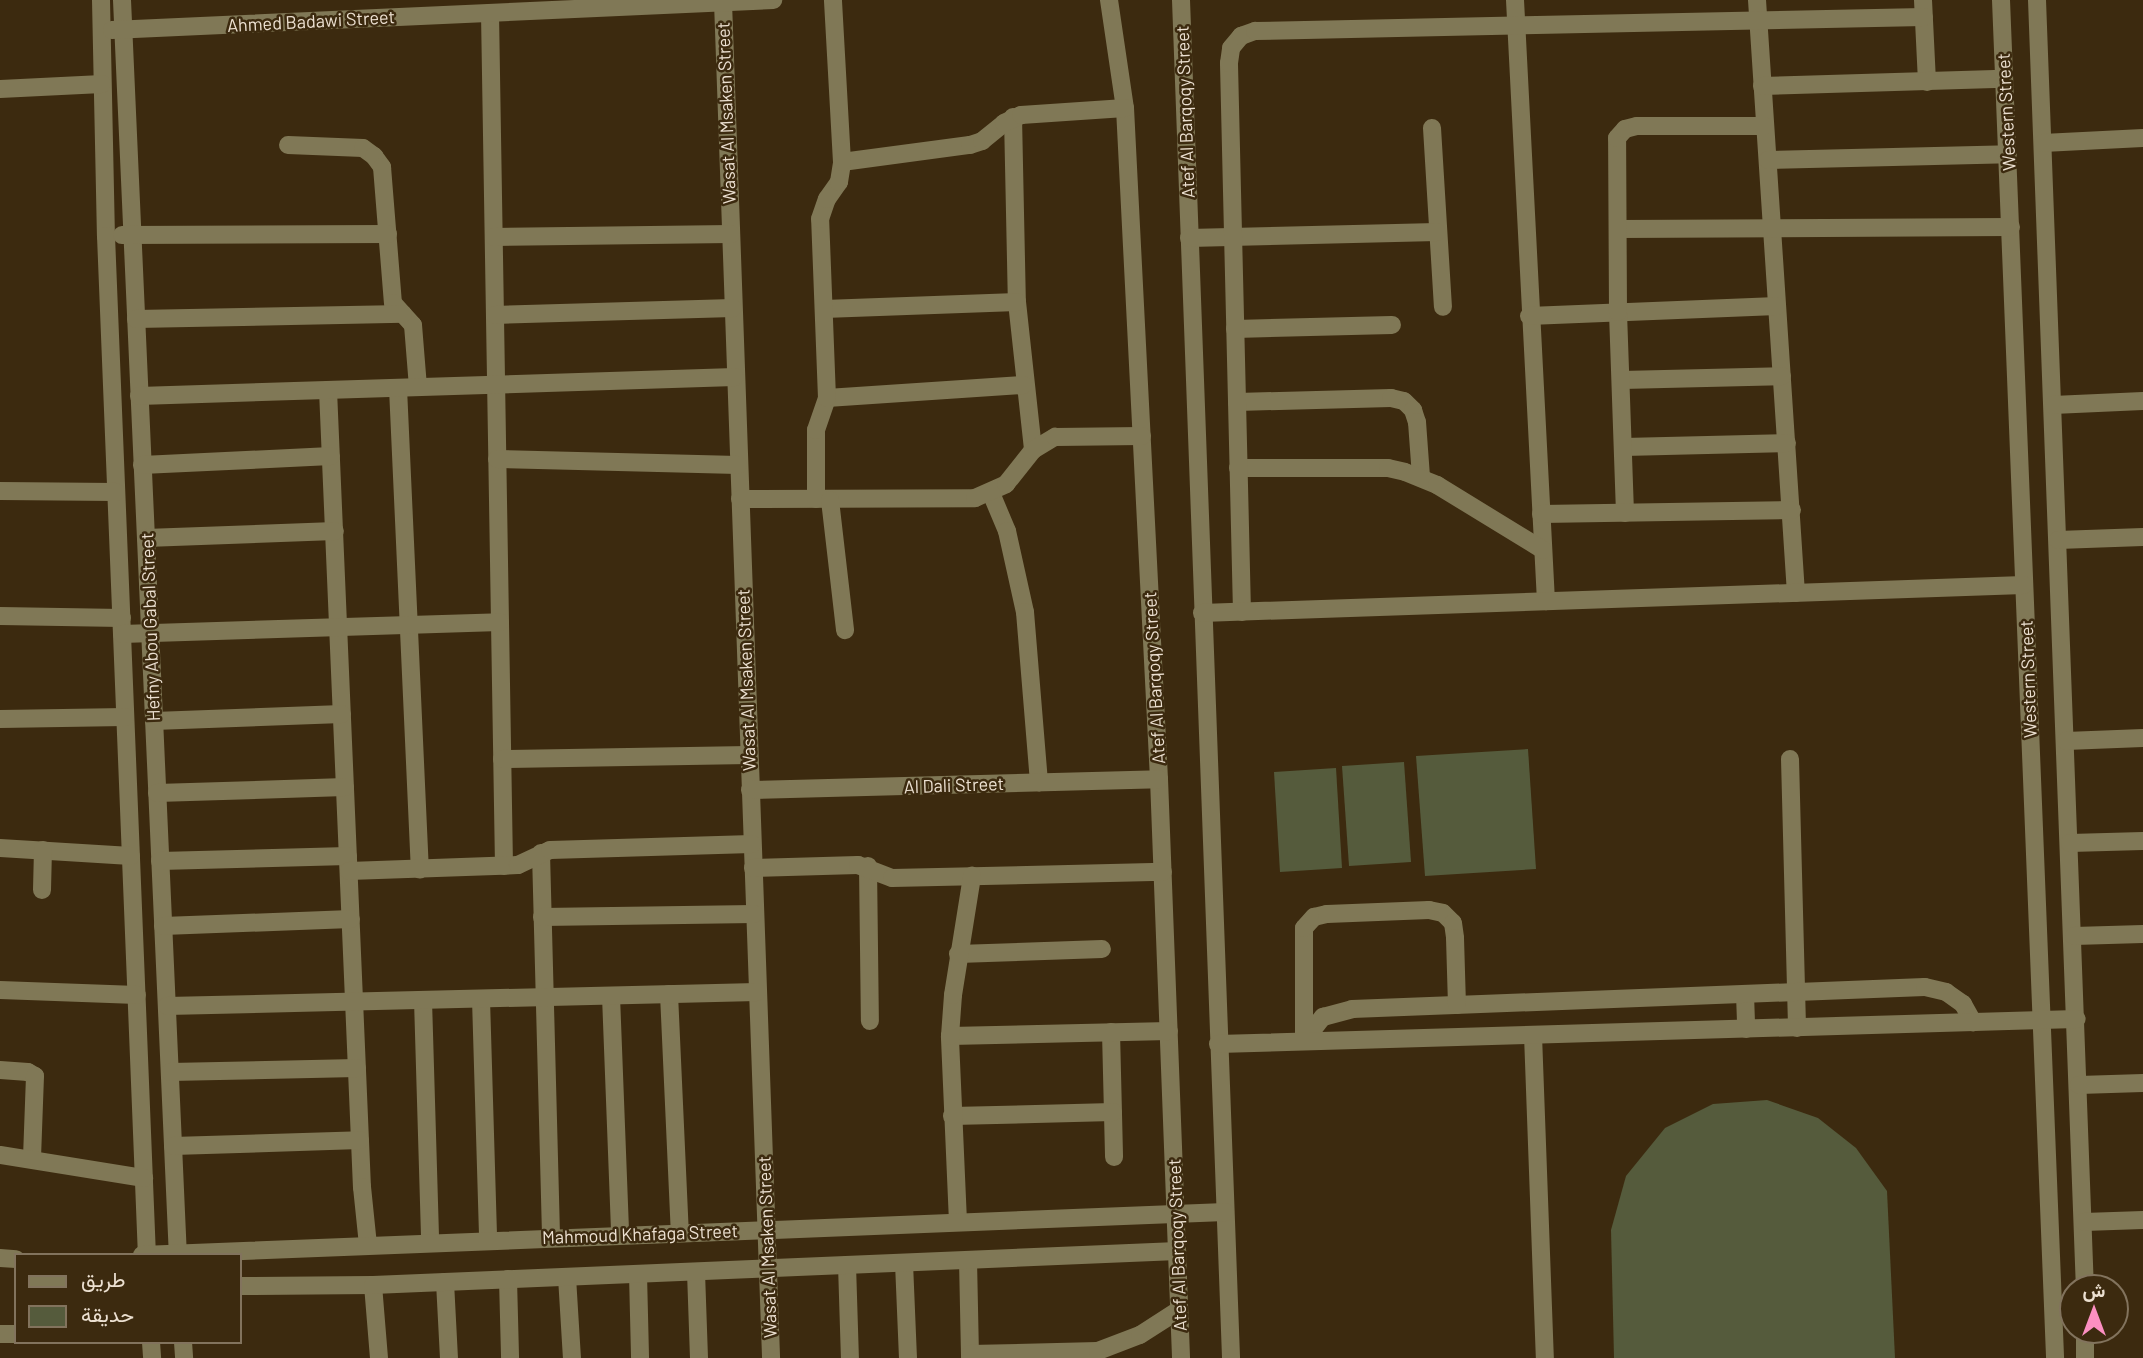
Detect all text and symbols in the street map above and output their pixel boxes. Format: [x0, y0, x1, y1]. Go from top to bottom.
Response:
street label: Ahmed Badawi Street [227, 6, 395, 36]
street label: Wasat Al Msaken Street [712, 22, 740, 204]
street label: Atef Al Barqoqy Street [1171, 25, 1199, 199]
street label: Western Street [1992, 53, 2020, 171]
street label: Hefny Abou Gabal Street [136, 532, 164, 722]
street label: Wasat Al Msaken Street [732, 589, 760, 771]
street label: Atef Al Barqoqy Street [1139, 591, 1169, 765]
street label: Western Street [2015, 620, 2041, 738]
street label: Al Dali Street [903, 772, 1005, 798]
street label: Wasat Al Msaken Street [753, 1156, 781, 1338]
street label: Atef Al Barqoqy Street [1163, 1158, 1191, 1332]
street label: Mahmoud Khafaga Street [542, 1220, 738, 1248]
legend [14, 1253, 242, 1344]
text: طريق [81, 1266, 126, 1291]
north arrow [2059, 1274, 2129, 1344]
text: ش [2083, 1278, 2105, 1301]
text: حديقة [81, 1301, 134, 1326]

